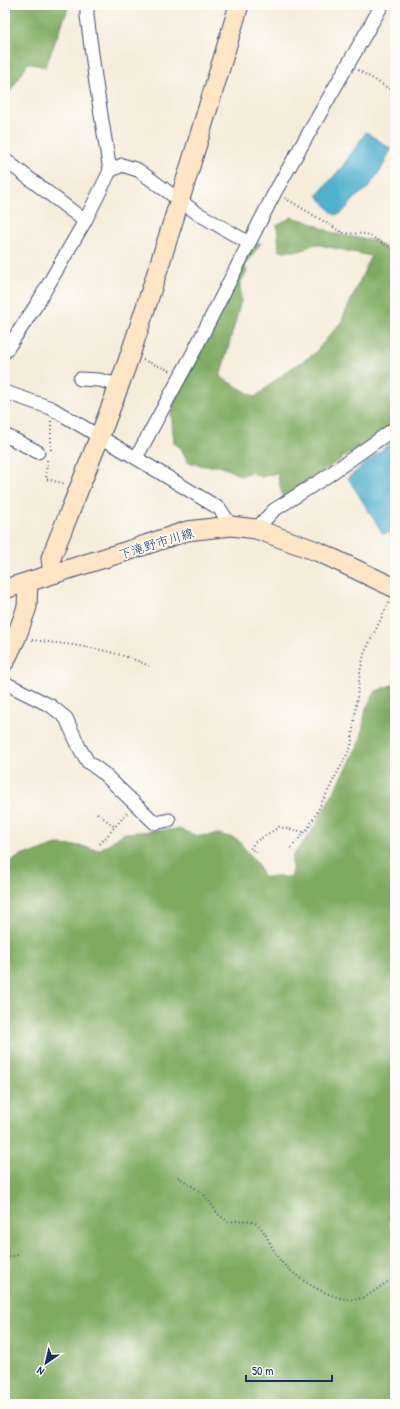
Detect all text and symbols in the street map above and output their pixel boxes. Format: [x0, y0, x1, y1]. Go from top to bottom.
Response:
street label: 下滝野市川線 [116, 523, 197, 563]
north arrow [26, 1343, 66, 1383]
scale bar [246, 1357, 332, 1383]
text: 50 m [252, 1362, 273, 1379]
text: N [34, 1364, 47, 1379]

